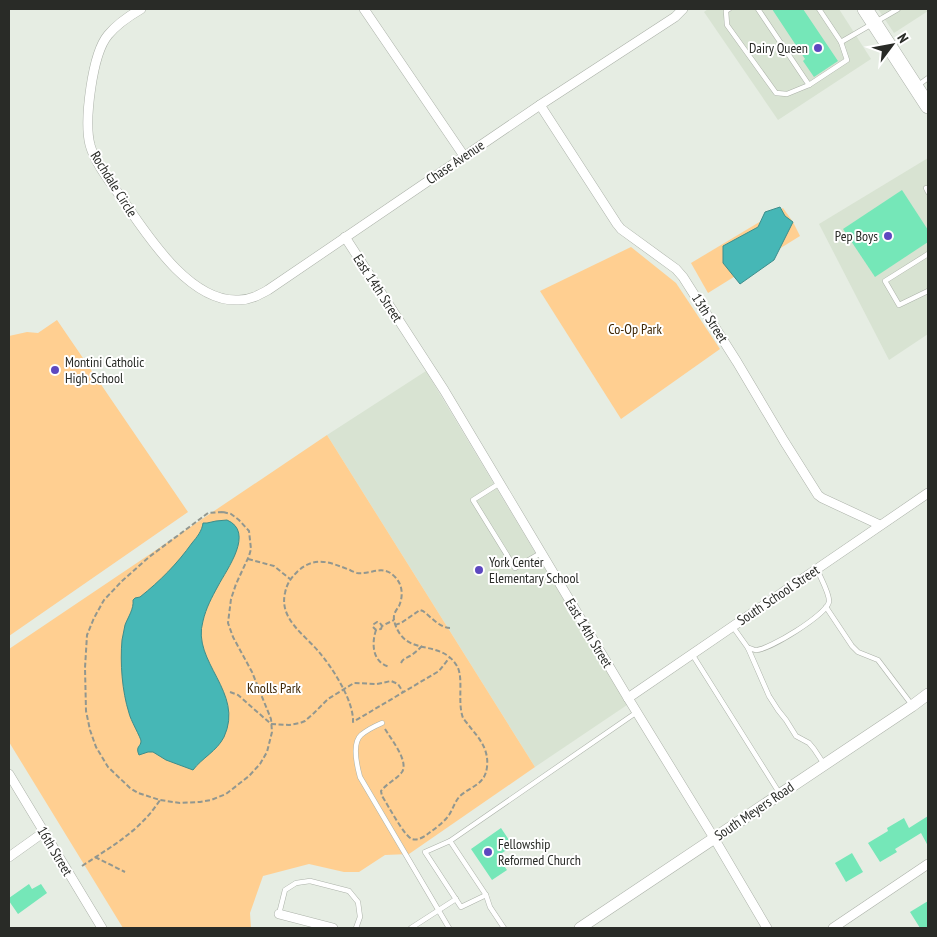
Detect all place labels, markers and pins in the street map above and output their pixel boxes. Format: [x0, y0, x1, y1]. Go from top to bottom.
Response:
place label: Dairy Queen [749, 39, 808, 57]
marker: Dairy Queen [812, 42, 824, 54]
place label: Pep Boys [835, 227, 878, 245]
marker: Pep Boys [882, 230, 894, 242]
place label: Montini Catholic High School [65, 353, 144, 387]
marker: Montini Catholic High School [49, 364, 61, 376]
place label: York Center Elementary School [489, 553, 579, 587]
marker: York Center Elementary School [473, 564, 485, 576]
place label: Fellowship Reformed Church [498, 835, 581, 869]
marker: Fellowship Reformed Church [482, 846, 494, 858]

